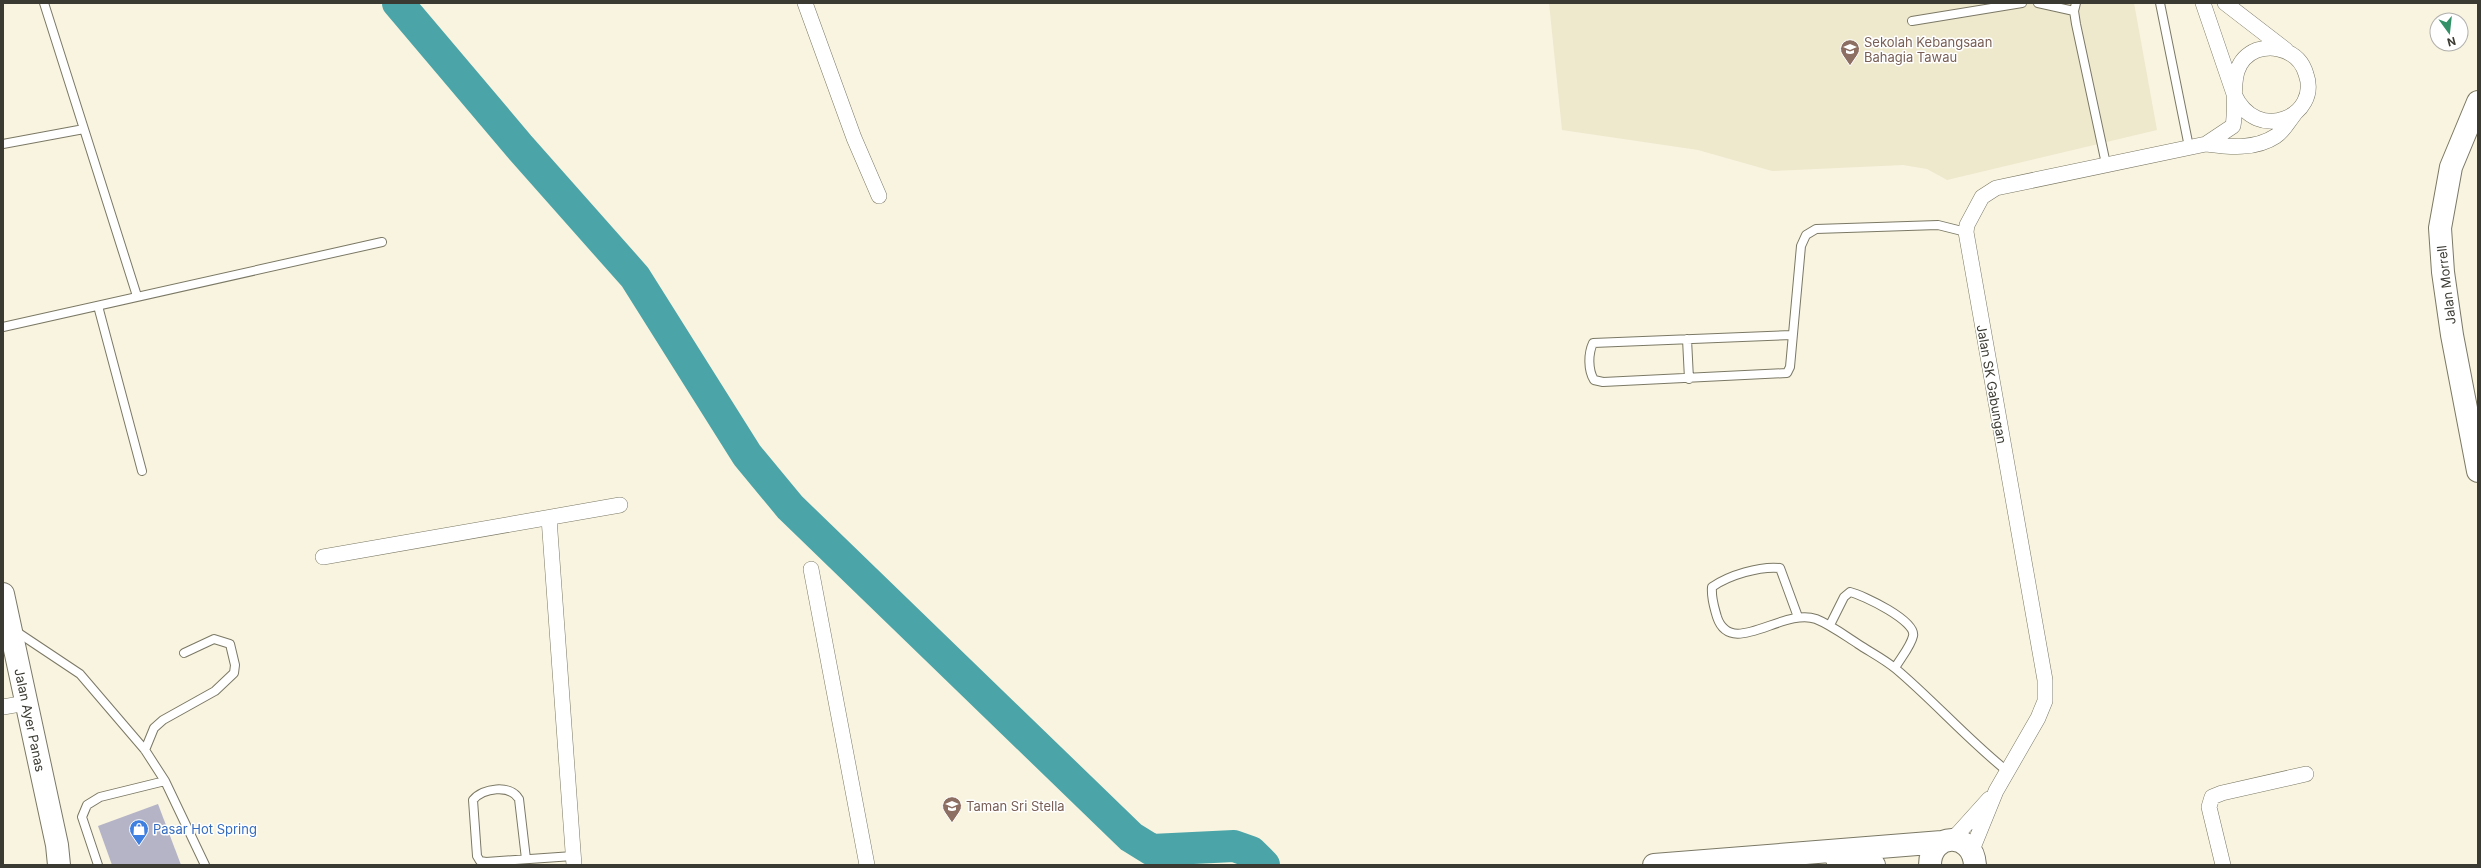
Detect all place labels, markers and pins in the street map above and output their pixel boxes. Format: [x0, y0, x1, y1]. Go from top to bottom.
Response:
place label: Sekolah Kebangsaan Bahagia Tawau [1864, 34, 1992, 65]
school or university icon: Sekolah Kebangsaan Bahagia Tawau [1839, 38, 1861, 66]
school or university icon: Taman Sri Stella [941, 795, 963, 823]
place label: Taman Sri Stella [966, 798, 1065, 814]
shop icon: Pasar Hot Spring [128, 818, 150, 846]
place label: Pasar Hot Spring [153, 821, 257, 837]

